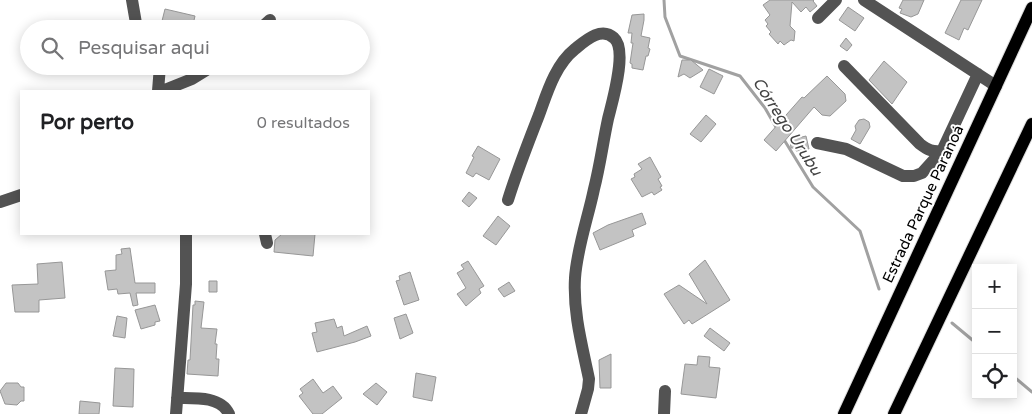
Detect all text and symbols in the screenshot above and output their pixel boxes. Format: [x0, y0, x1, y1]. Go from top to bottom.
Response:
search box [20, 20, 370, 75]
icon: search [38, 34, 66, 62]
text: Pesquisar aqui [78, 37, 210, 59]
water label: Córrego Urubu [748, 74, 827, 181]
text: Por perto [40, 110, 134, 135]
text: 0 resultados [257, 113, 350, 133]
street label: Estrada Parque Paranoá [879, 122, 967, 286]
map controls [972, 264, 1017, 399]
button: + [972, 264, 1017, 309]
button: − [972, 309, 1017, 354]
button: locate [972, 354, 1017, 399]

